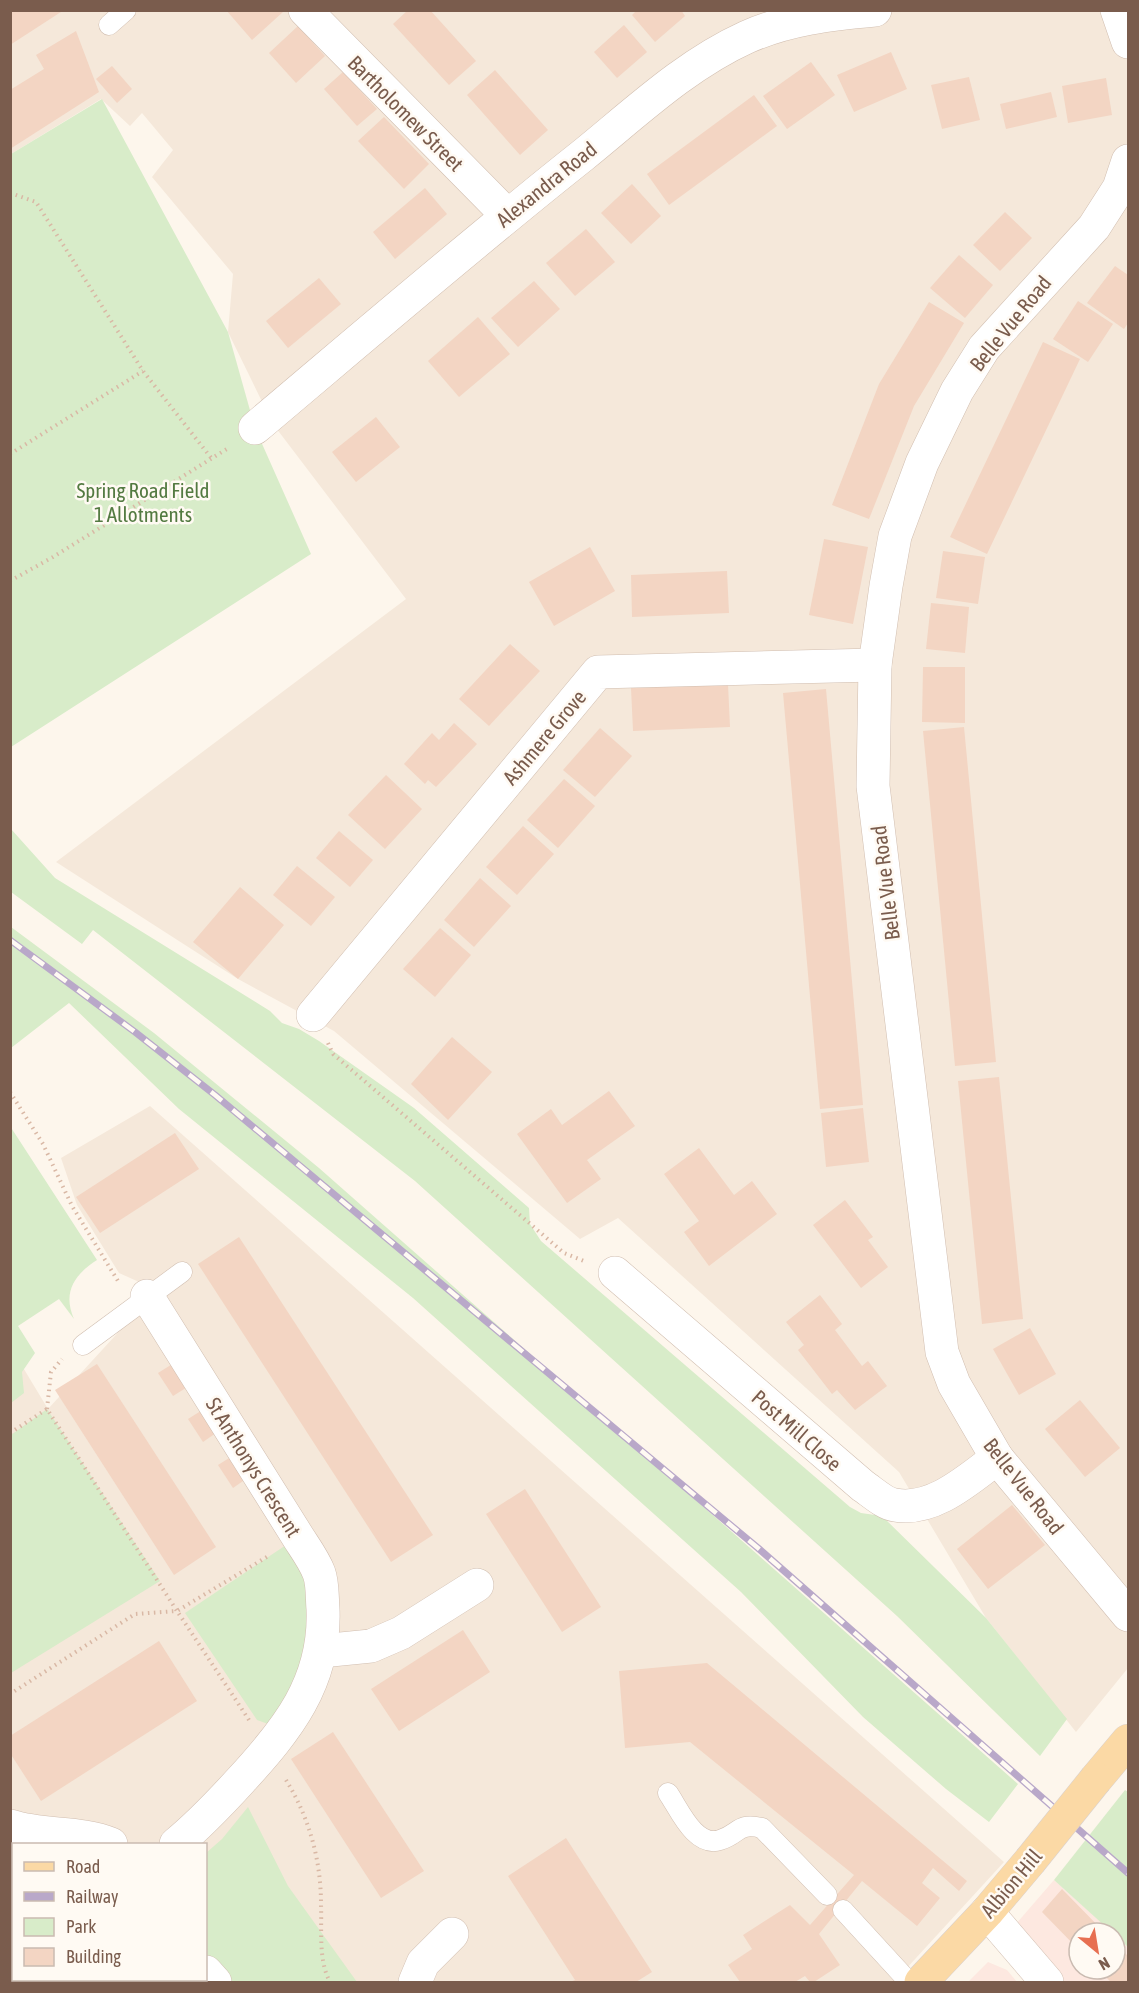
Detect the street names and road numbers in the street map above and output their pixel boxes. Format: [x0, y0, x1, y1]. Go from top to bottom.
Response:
street label: Bartholomew Street [343, 50, 469, 176]
street label: Alexandra Road [491, 136, 601, 232]
street label: Belle Vue Road [964, 271, 1056, 375]
street label: Ashmere Grove [497, 685, 591, 789]
street label: Belle Vue Road [866, 824, 904, 942]
street label: Post Mill Close [747, 1385, 847, 1475]
street label: St Anthonys Crescent [202, 1393, 306, 1541]
street label: Belle Vue Road [979, 1433, 1069, 1539]
street label: Albion Hill [976, 1844, 1047, 1922]

